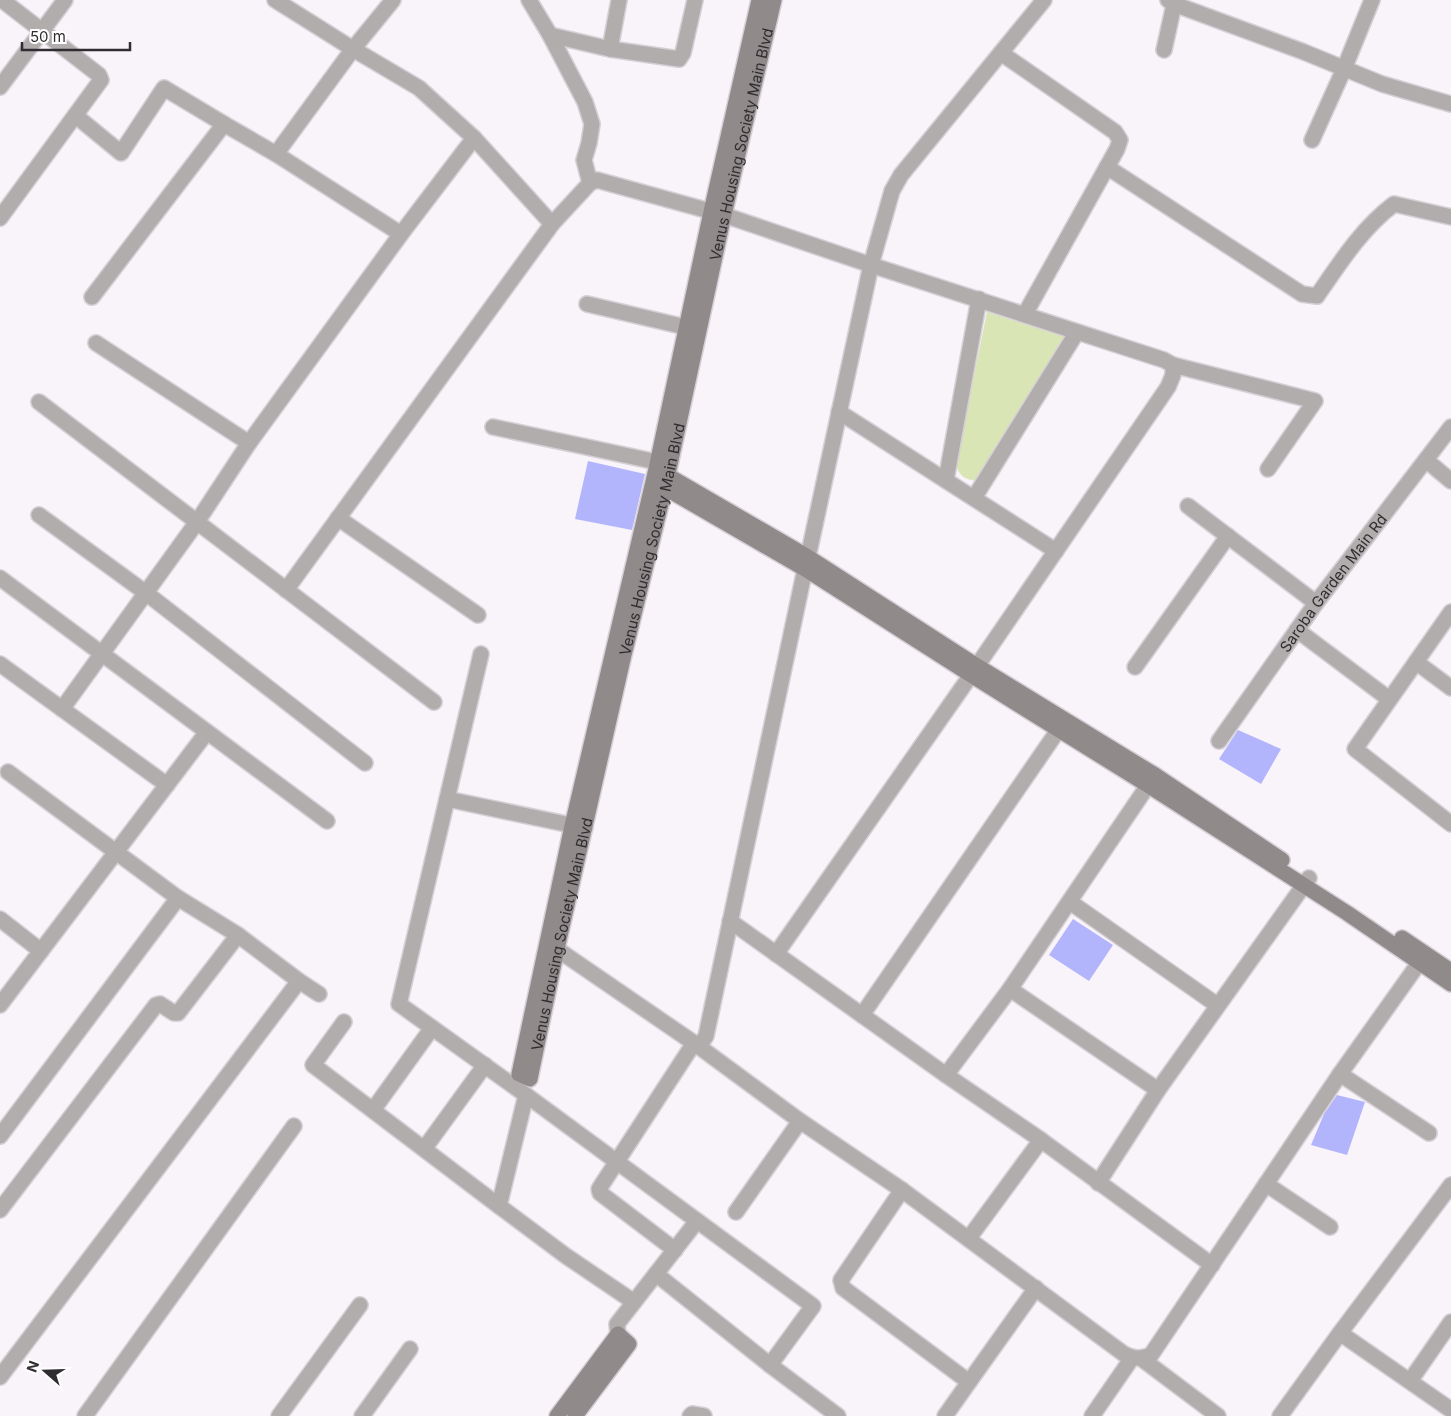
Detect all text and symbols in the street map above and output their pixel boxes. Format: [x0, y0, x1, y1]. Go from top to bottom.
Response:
scale bar [22, 20, 130, 52]
street label: Venus Housing Society Main Blvd [705, 26, 777, 262]
text: 50 m [30, 27, 66, 46]
street label: Venus Housing Society Main Blvd [615, 421, 688, 657]
street label: Saroba Garden Main Rd [1275, 510, 1391, 656]
street label: Venus Housing Society Main Blvd [527, 816, 596, 1052]
north arrow [20, 1346, 70, 1396]
text: N [23, 1358, 42, 1374]

